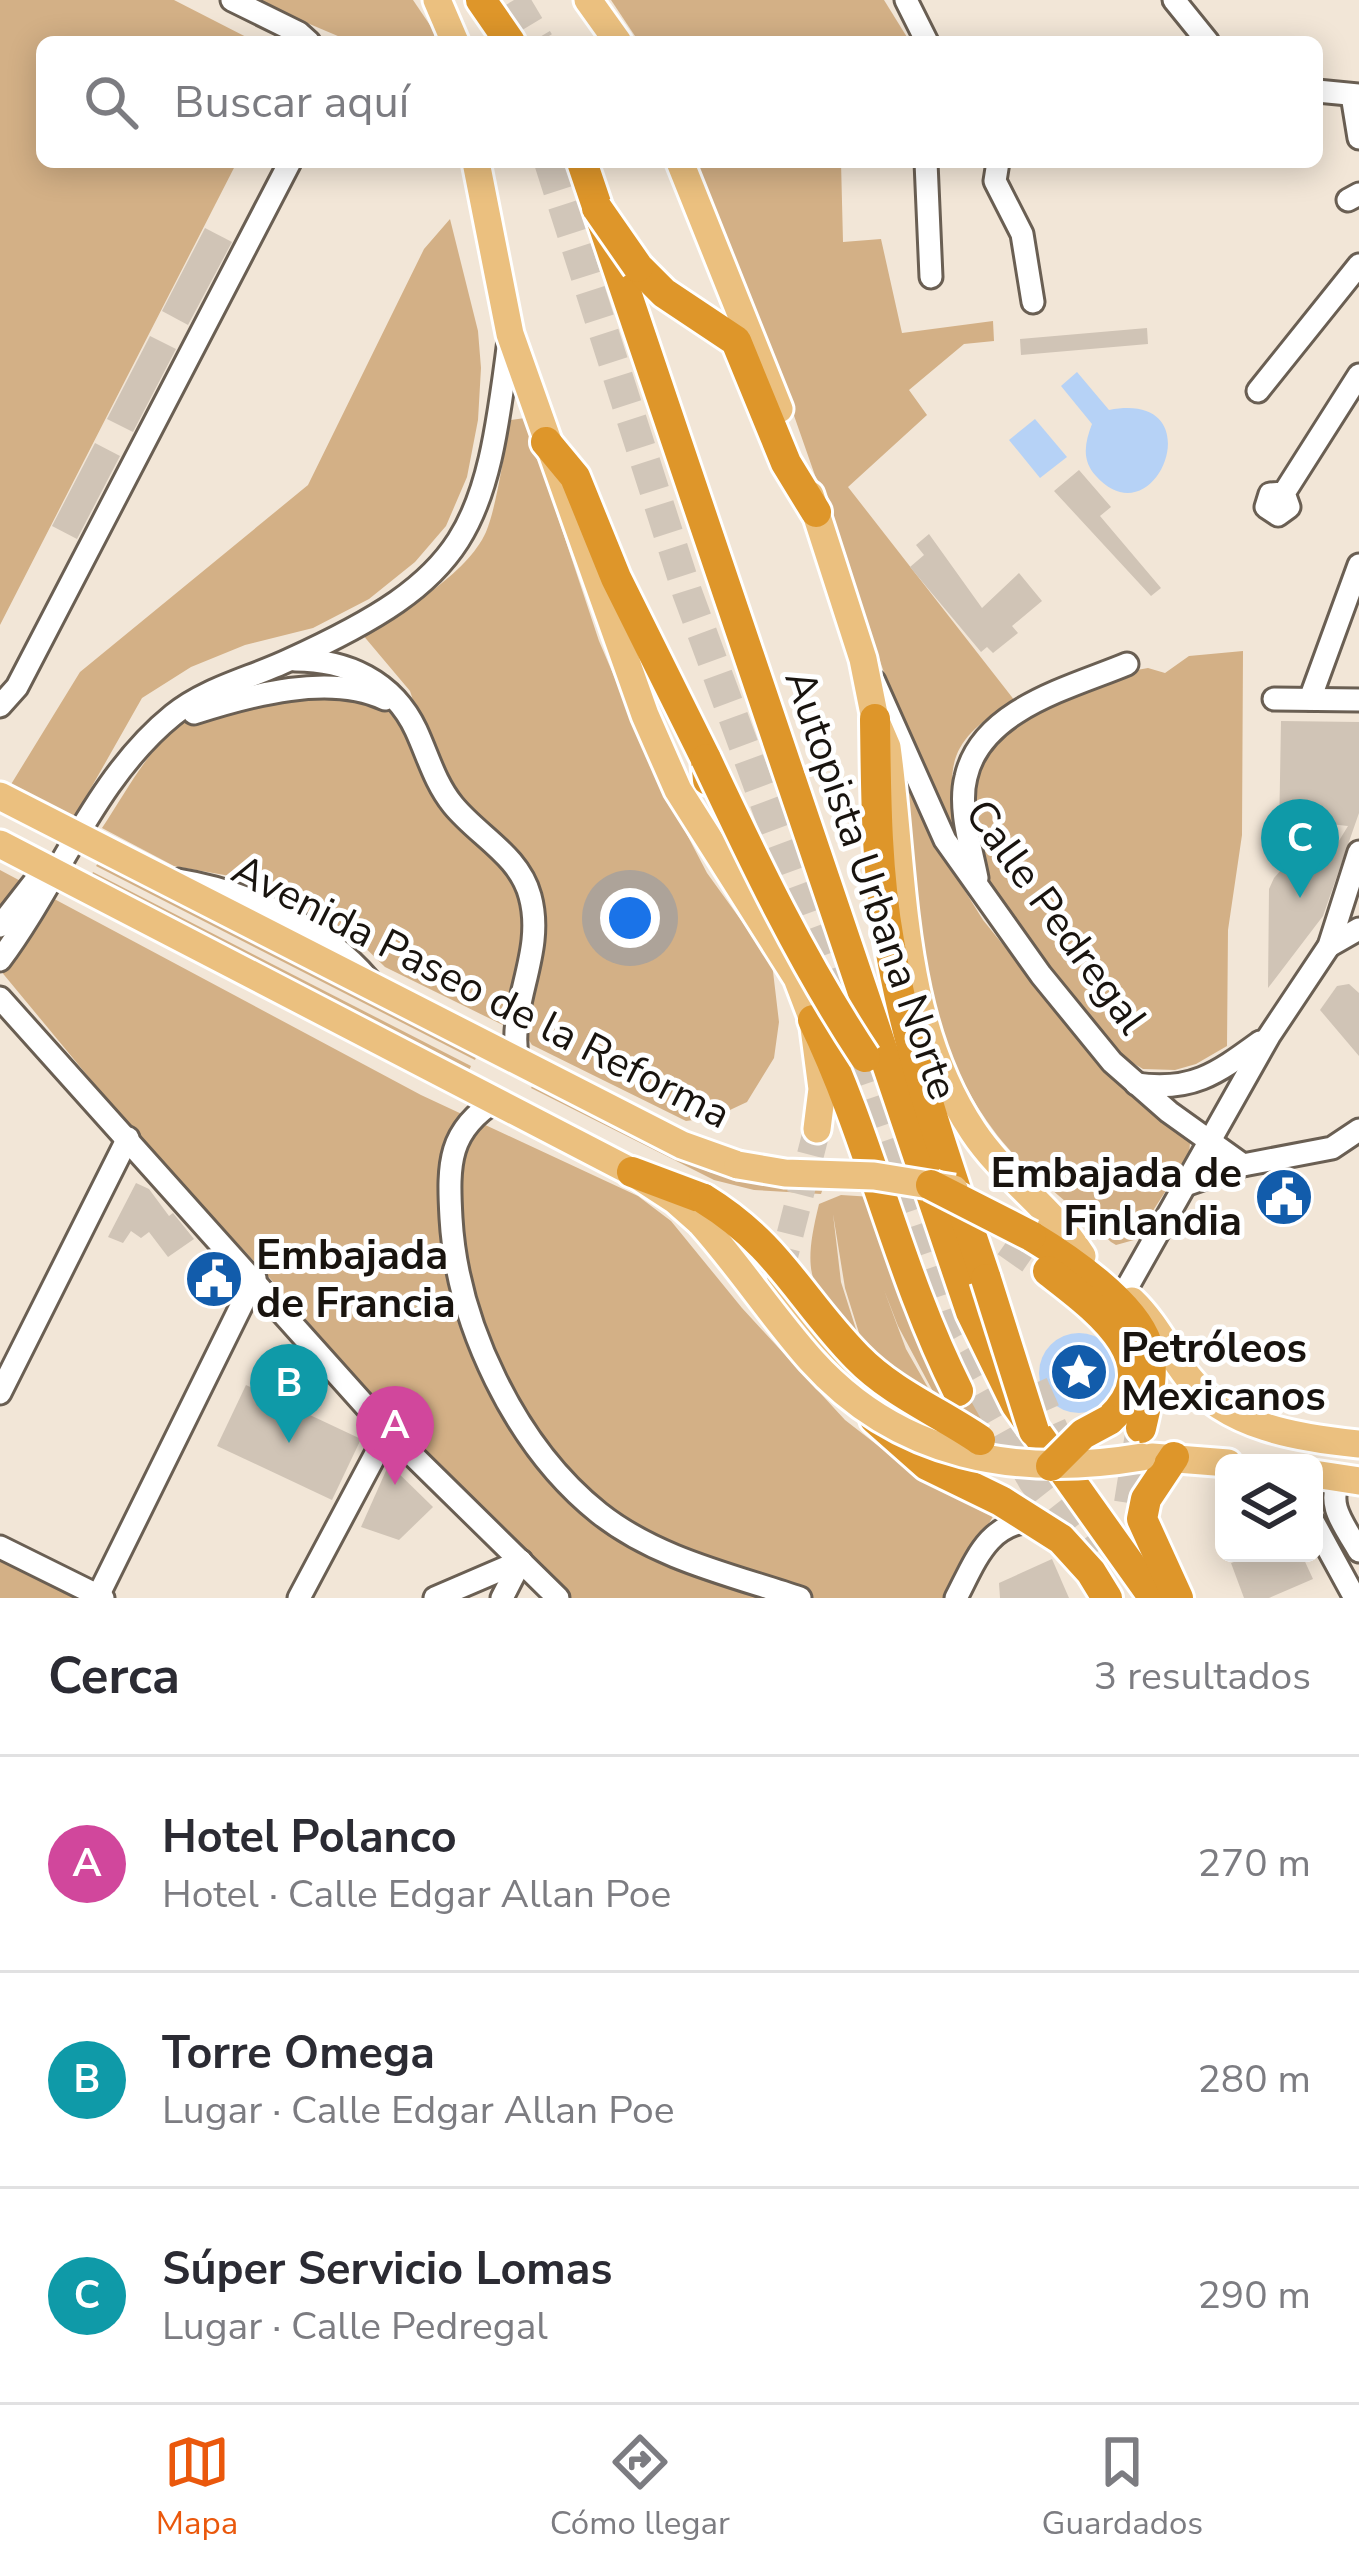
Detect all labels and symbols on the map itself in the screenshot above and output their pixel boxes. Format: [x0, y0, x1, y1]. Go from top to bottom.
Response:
street label: Autopista Urbana Norte [771, 663, 971, 1107]
street label: Calle Pedregal [952, 788, 1161, 1046]
pin: C [1261, 799, 1339, 898]
street label: Avenida Paseo de la Reforma [222, 841, 740, 1143]
your location [600, 888, 660, 948]
place label: Embajada de Finlandia [991, 1145, 1242, 1250]
public building icon: Embajada de Finlandia [1253, 1166, 1315, 1228]
place label: Embajada de Francia [256, 1227, 456, 1332]
public building icon: Embajada de Francia [183, 1248, 245, 1310]
place label: Petróleos Mexicanos [1121, 1320, 1326, 1425]
place icon: Petróleos Mexicanos [1048, 1341, 1110, 1403]
pin: B [250, 1344, 328, 1443]
pin: A [356, 1386, 434, 1485]

